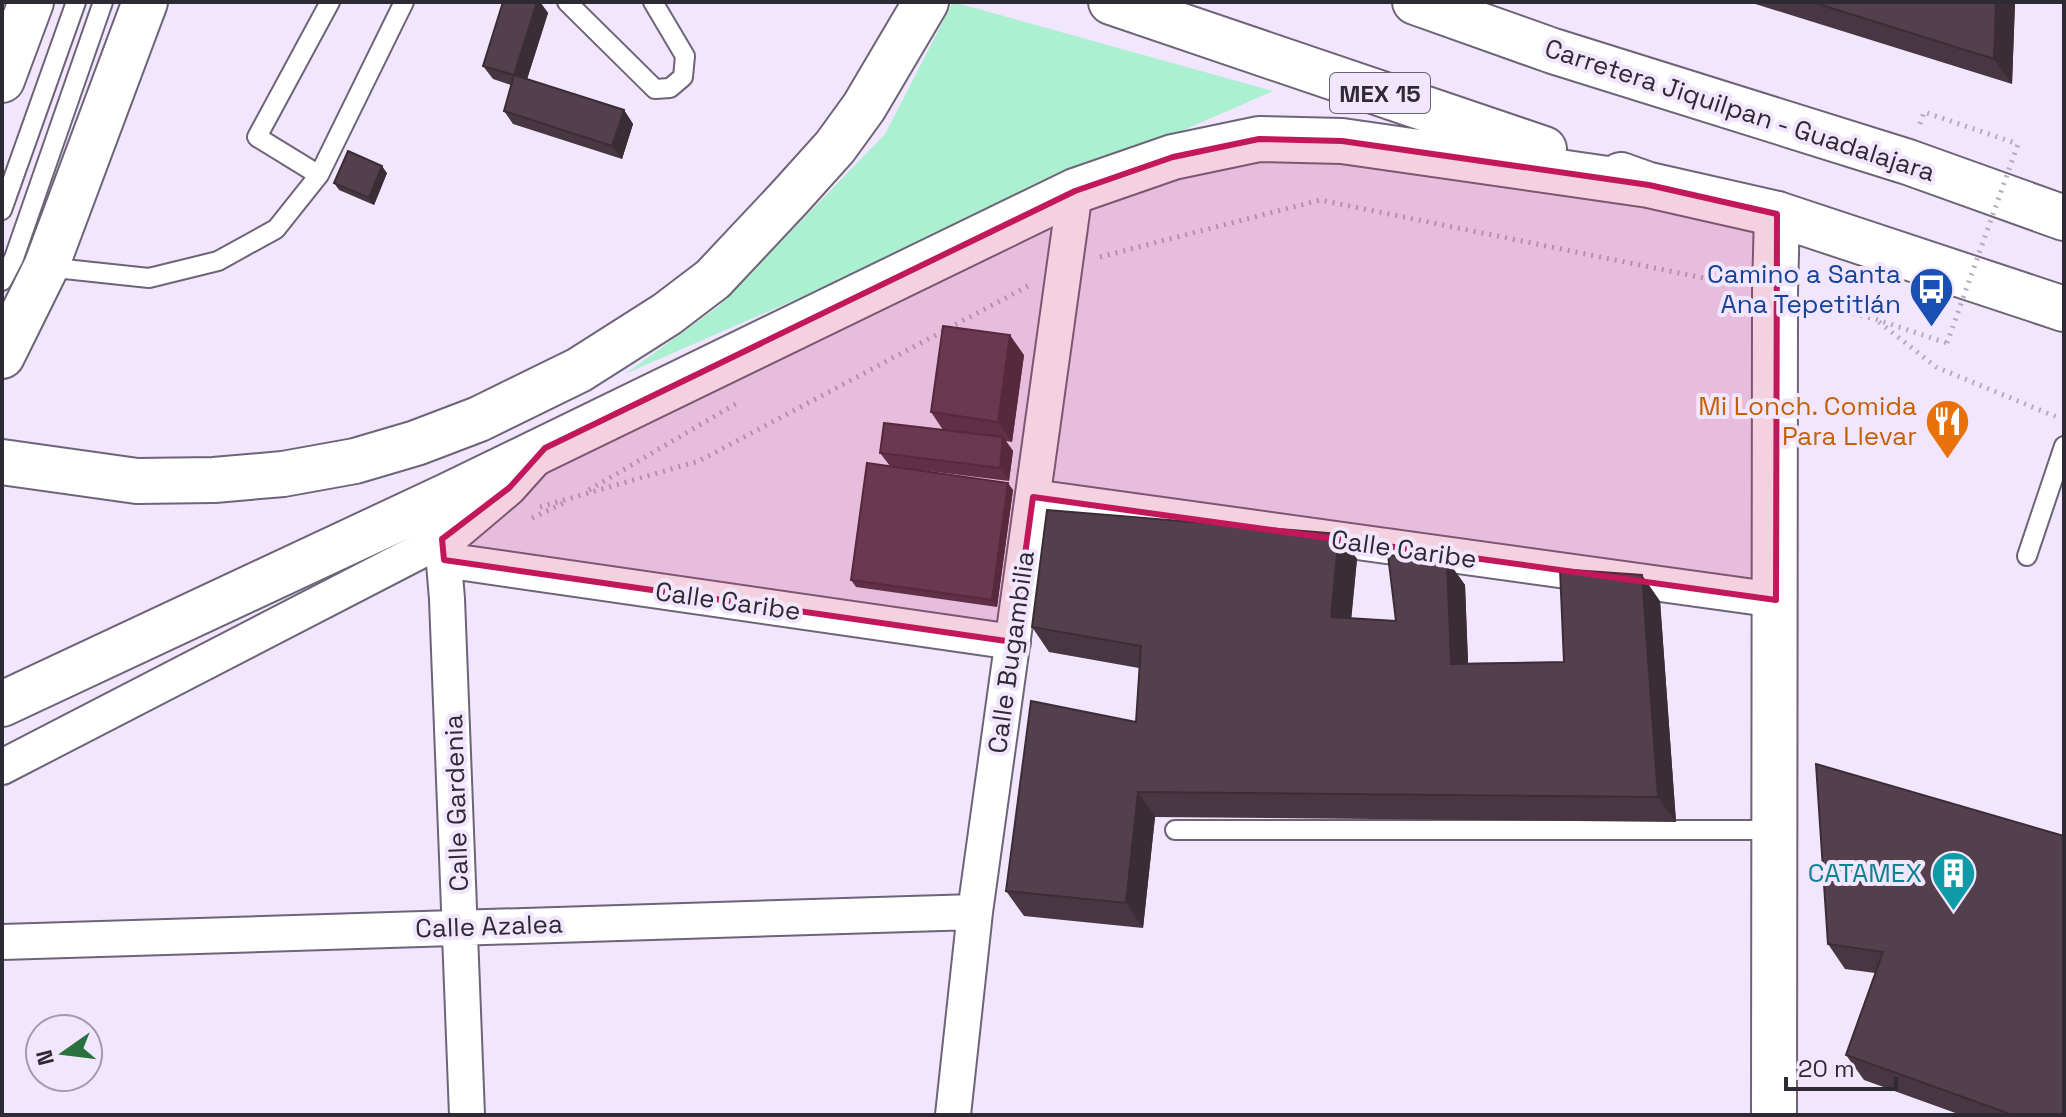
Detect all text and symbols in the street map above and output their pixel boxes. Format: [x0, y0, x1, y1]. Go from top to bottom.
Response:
street label: Carretera Jiquilpan - Guadalajara [1541, 31, 1940, 189]
road number: MEX 15 [1330, 73, 1430, 113]
place label: Camino a Santa Ana Tepetitlán [1707, 257, 1901, 321]
bus stop icon: Camino a Santa Ana Tepetitlán [1908, 265, 1956, 328]
place label: Mi Lonch. Comida Para Llevar [1698, 389, 1917, 453]
restaurant icon: Mi Lonch. Comida Para Llevar [1924, 397, 1972, 460]
street label: Calle Caribe [1329, 522, 1479, 576]
street label: Calle Bugambilia [980, 548, 1042, 756]
street label: Calle Caribe [653, 574, 803, 628]
street label: Calle Gardenia [436, 714, 476, 892]
building icon: CATAMEX [1929, 849, 1977, 912]
place label: CATAMEX [1808, 856, 1922, 890]
street label: Calle Azalea [415, 906, 563, 946]
north arrow [24, 1013, 104, 1093]
scale bar [1786, 1041, 1896, 1091]
text: N [29, 1047, 60, 1068]
text: 20 m [1798, 1053, 1855, 1084]

